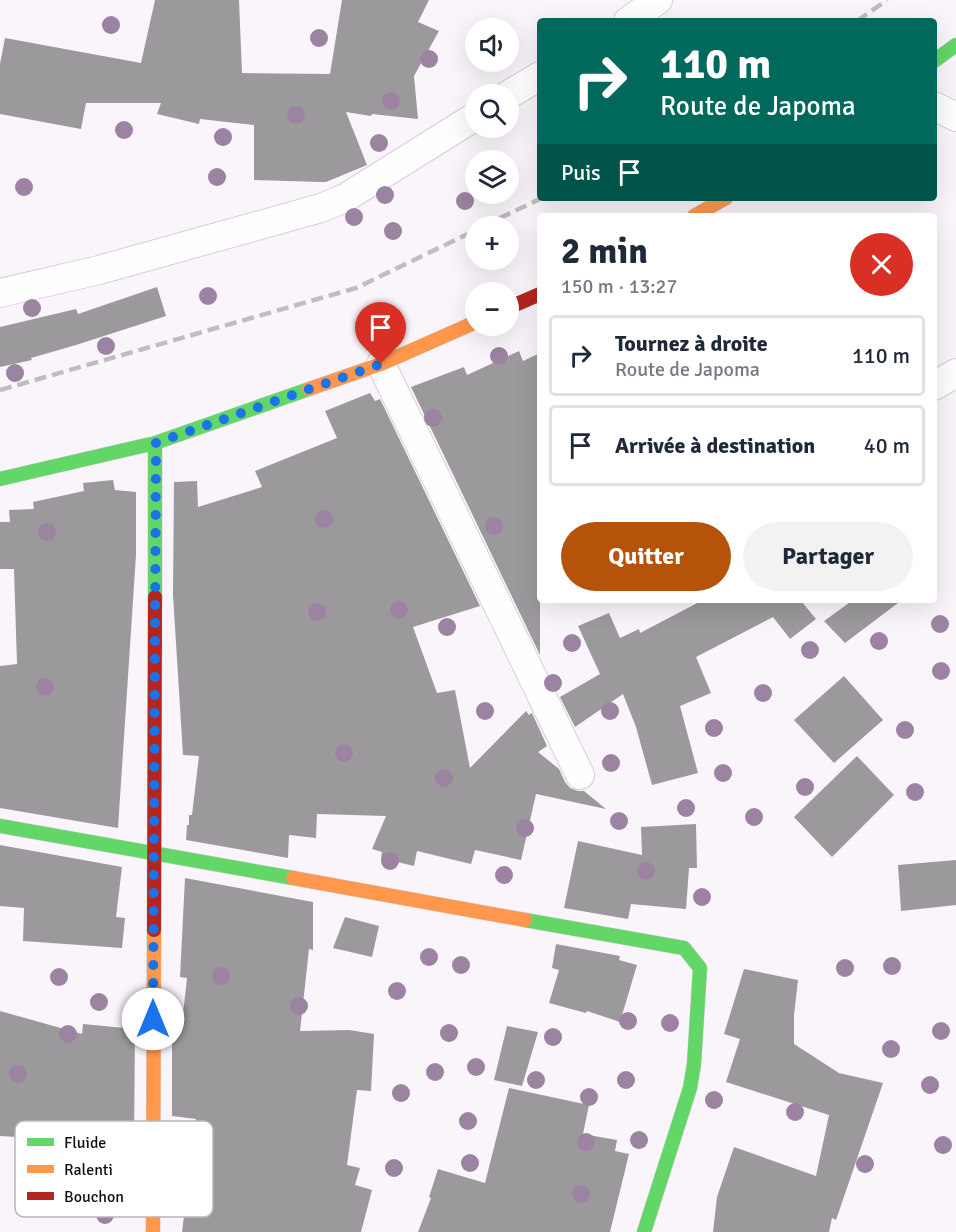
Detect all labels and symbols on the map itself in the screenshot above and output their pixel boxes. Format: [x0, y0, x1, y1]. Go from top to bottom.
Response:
pin [355, 302, 406, 364]
position arrow [121, 987, 185, 1051]
legend [15, 1121, 213, 1217]
text: Fluide [64, 1133, 106, 1153]
text: Ralenti [64, 1160, 113, 1180]
text: Bouchon [64, 1187, 124, 1207]

